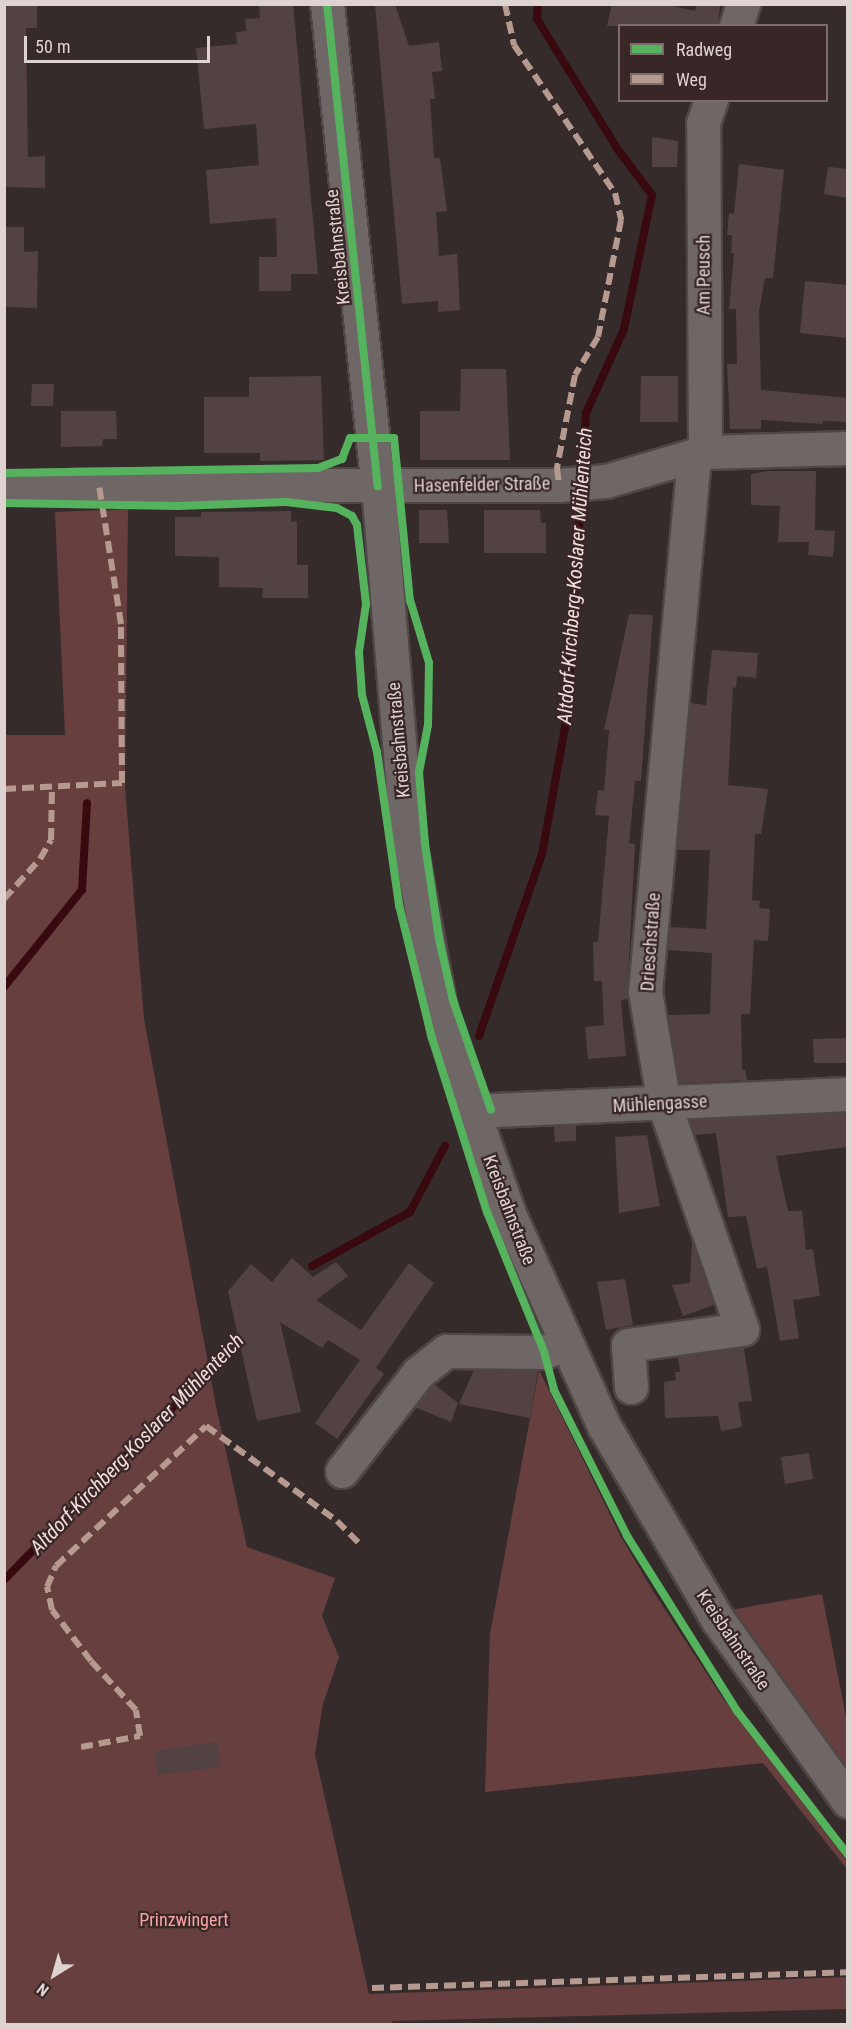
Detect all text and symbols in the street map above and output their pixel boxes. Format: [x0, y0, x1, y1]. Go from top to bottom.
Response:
scale bar [27, 24, 213, 62]
legend [618, 24, 828, 102]
text: 50 m [35, 36, 70, 57]
text: Radweg [676, 39, 732, 60]
text: Weg [676, 69, 707, 90]
street label: Kreisbahnstraße [321, 188, 355, 306]
street label: Am Peusch [693, 235, 715, 315]
water label: Altdorf-Kirchberg-Koslarer Mühlenteich [553, 427, 597, 725]
street label: Hasenfelder Straße [414, 473, 550, 497]
street label: Kreisbahnstraße [383, 681, 415, 799]
street label: Drieschstraße [637, 892, 665, 992]
street label: Mühlengasse [612, 1091, 708, 1117]
street label: Kreisbahnstraße [478, 1152, 540, 1268]
water label: Altdorf-Kirchberg-Koslarer Mühlenteich [25, 1329, 249, 1559]
street label: Kreisbahnstraße [692, 1586, 774, 1694]
park label: Prinzwingert [139, 1909, 229, 1931]
north arrow [24, 1945, 84, 2005]
text: N [33, 1979, 53, 2000]

